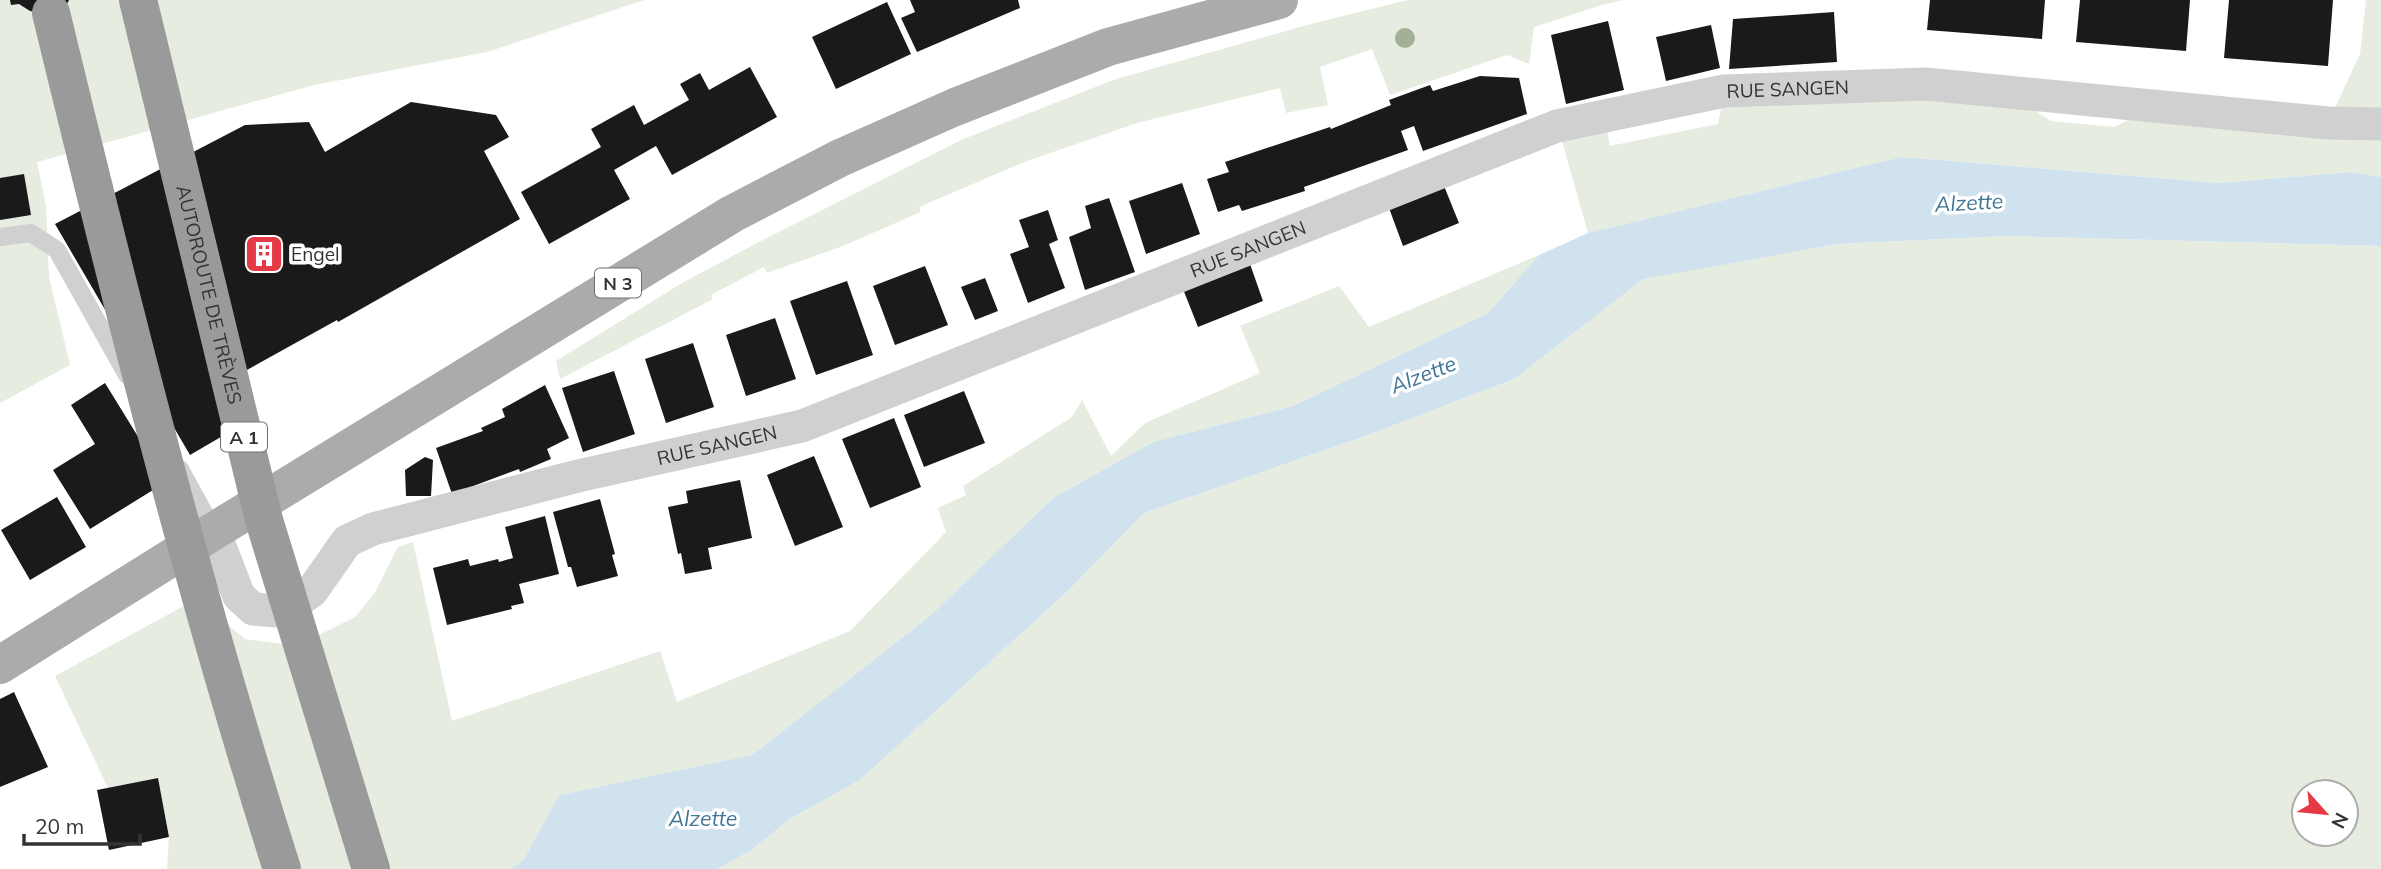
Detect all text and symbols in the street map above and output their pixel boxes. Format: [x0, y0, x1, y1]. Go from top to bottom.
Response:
street label: RUE SANGEN [1726, 75, 1849, 103]
street label: AUTOROUTE DE TRÈVES [171, 183, 247, 406]
water label: Alzette [1933, 187, 2004, 217]
street label: RUE SANGEN [1187, 215, 1309, 283]
building icon: Engel [243, 233, 285, 275]
place label: Engel [291, 242, 340, 266]
road number: N 3 [595, 268, 641, 298]
water label: Alzette [1386, 350, 1460, 399]
street label: RUE SANGEN [655, 420, 779, 470]
road number: A 1 [221, 422, 267, 452]
north arrow [2290, 778, 2360, 848]
scale bar [24, 802, 140, 846]
water label: Alzette [668, 805, 737, 831]
text: N [2326, 809, 2354, 833]
text: 20 m [35, 813, 84, 839]

